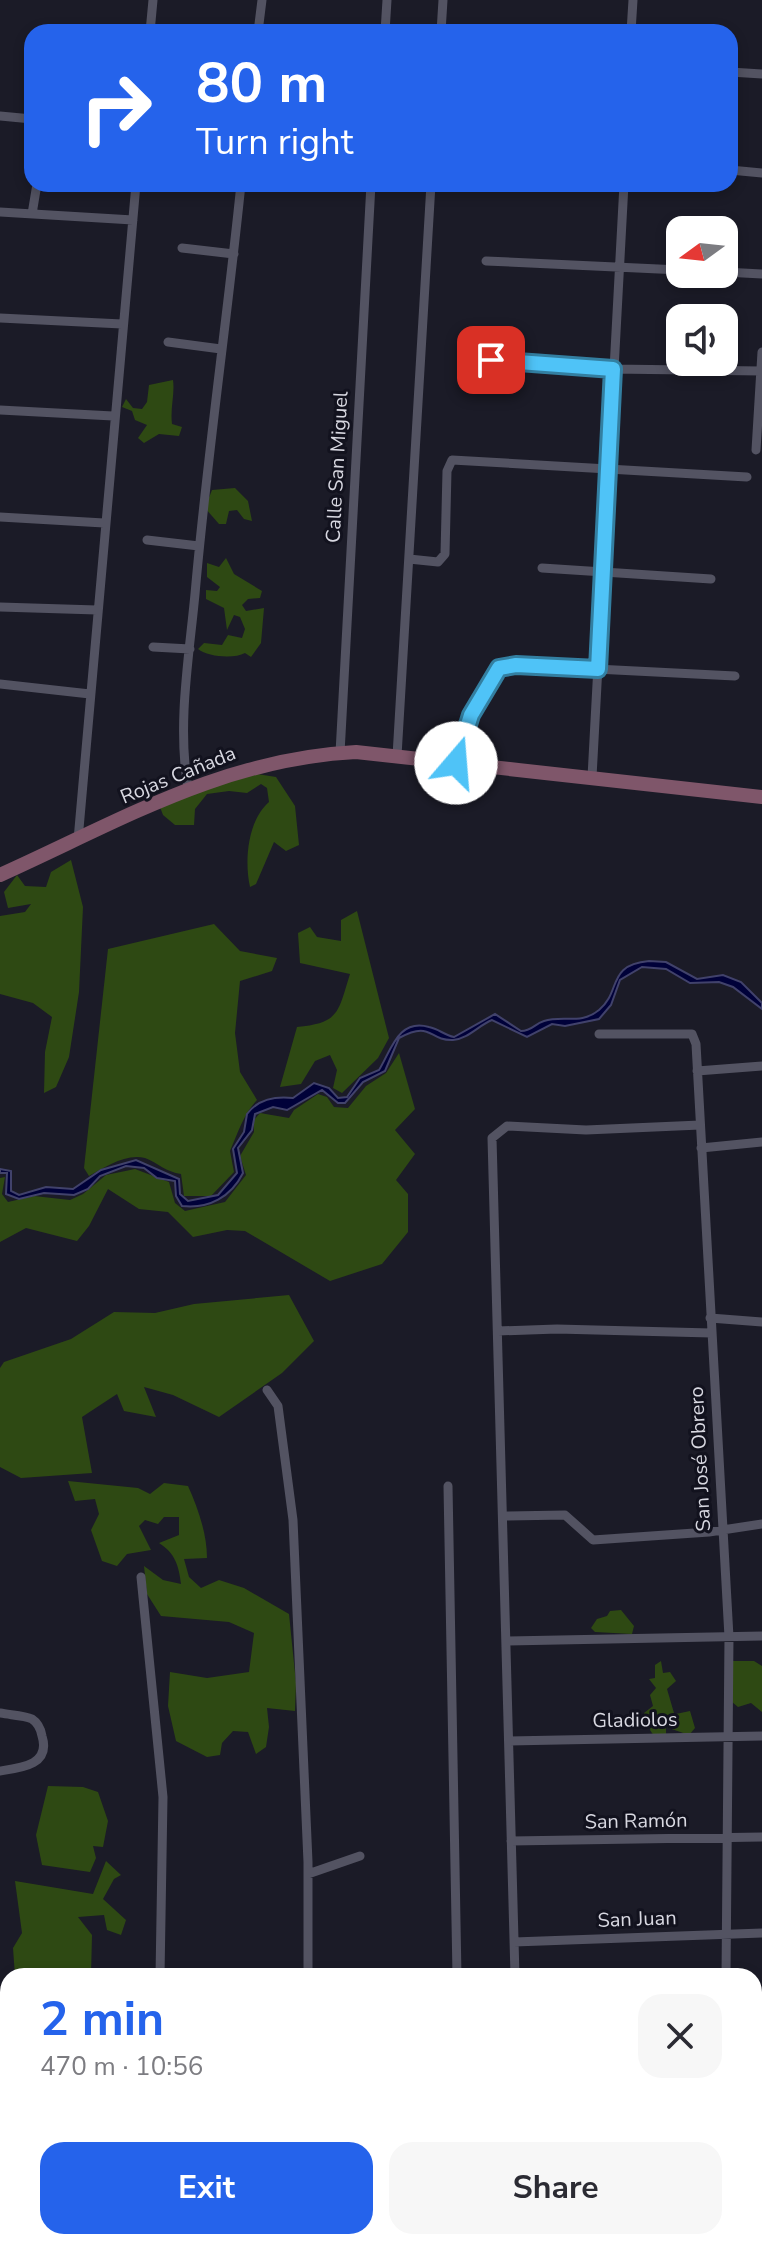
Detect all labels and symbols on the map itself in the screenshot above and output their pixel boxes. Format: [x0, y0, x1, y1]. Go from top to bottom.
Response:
north arrow [666, 216, 738, 288]
pin [457, 326, 525, 394]
street label: Calle San Miguel [320, 390, 354, 544]
position arrow [414, 721, 498, 805]
street label: Rojas Cañada [116, 740, 240, 810]
street label: San José Obrero [683, 1386, 717, 1532]
street label: Gladiolos [592, 1706, 678, 1734]
street label: San Ramón [584, 1807, 688, 1835]
street label: San Juan [597, 1904, 677, 1934]

